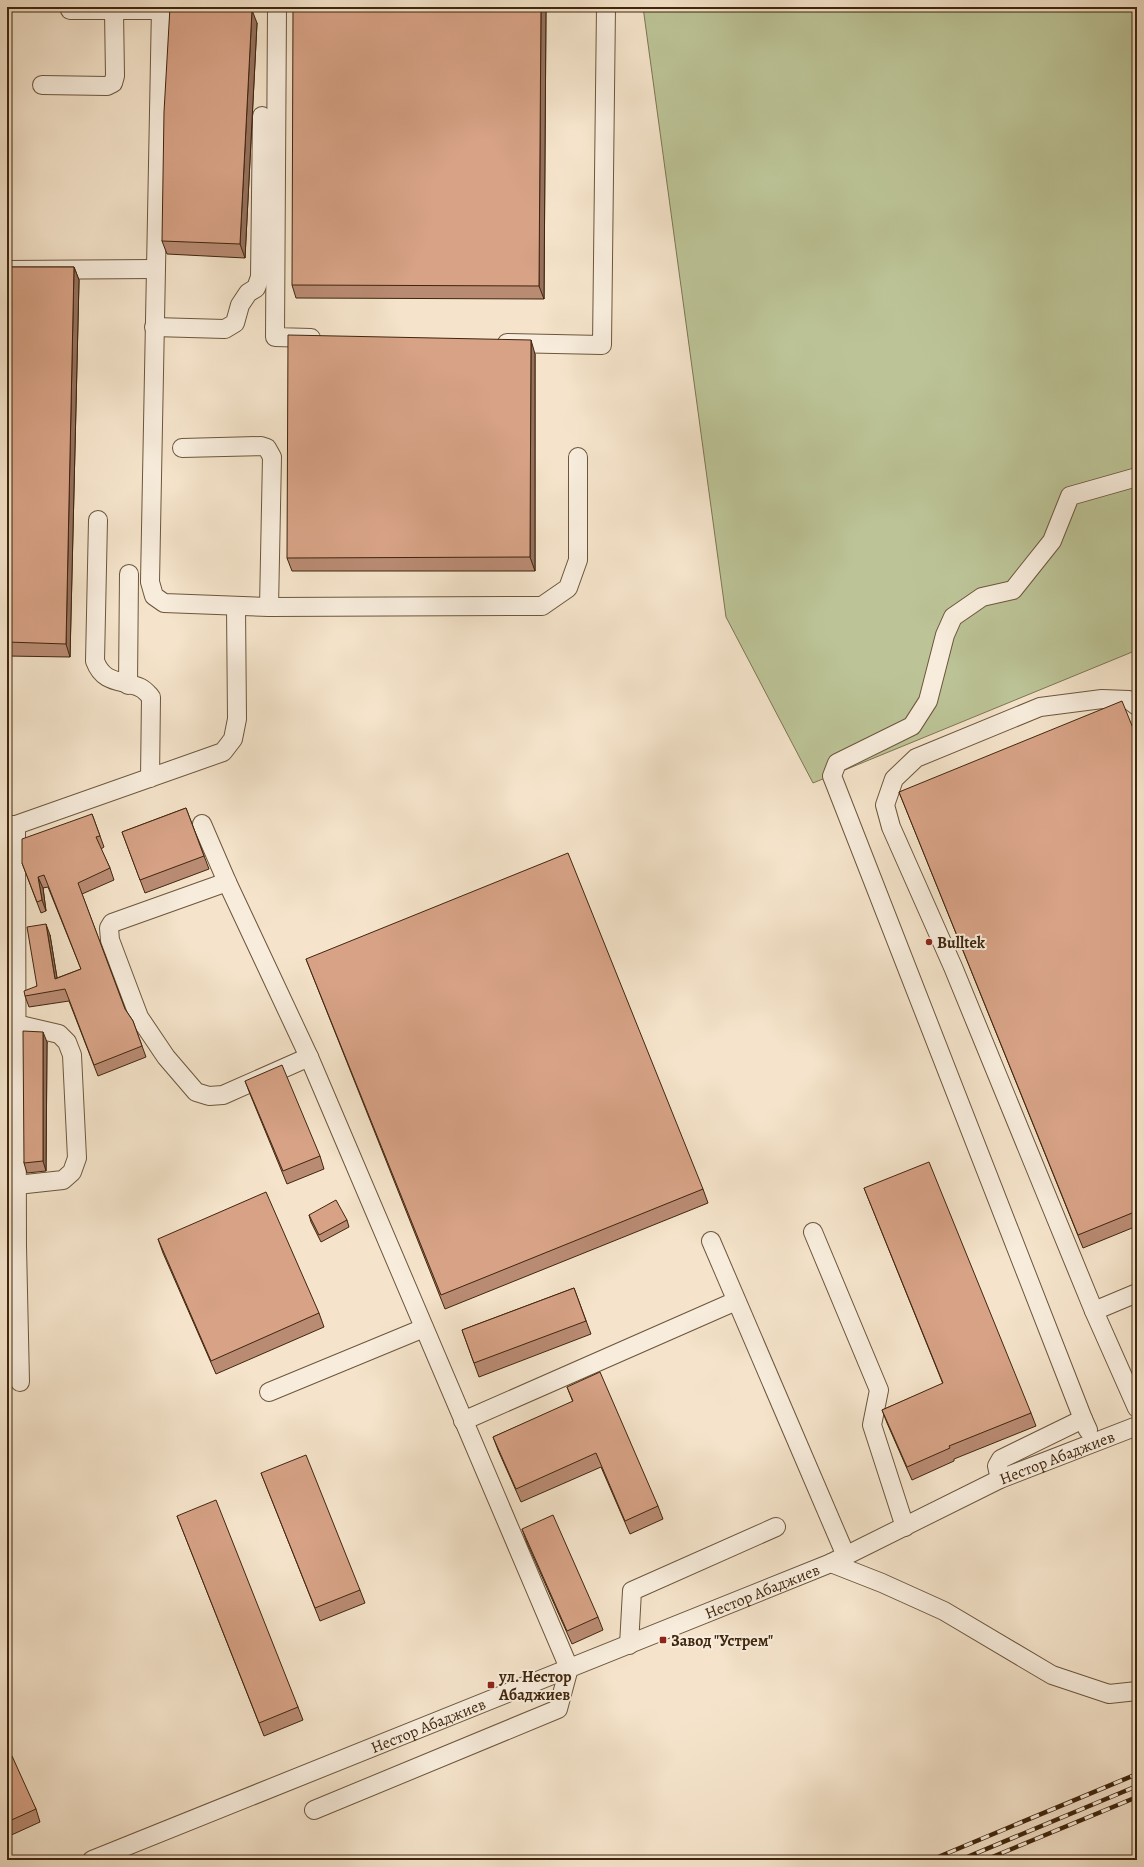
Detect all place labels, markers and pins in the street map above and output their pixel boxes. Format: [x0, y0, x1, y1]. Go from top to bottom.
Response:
place label: Bulltek [937, 932, 986, 954]
marker: Bulltek [924, 937, 934, 947]
place label: Завод "Устрем" [671, 1630, 773, 1652]
marker: Завод "Устрем" [658, 1635, 668, 1645]
place label: ул. Нестор Абаджиев [498, 1666, 572, 1706]
marker: ул. Нестор Абаджиев [486, 1680, 496, 1690]

